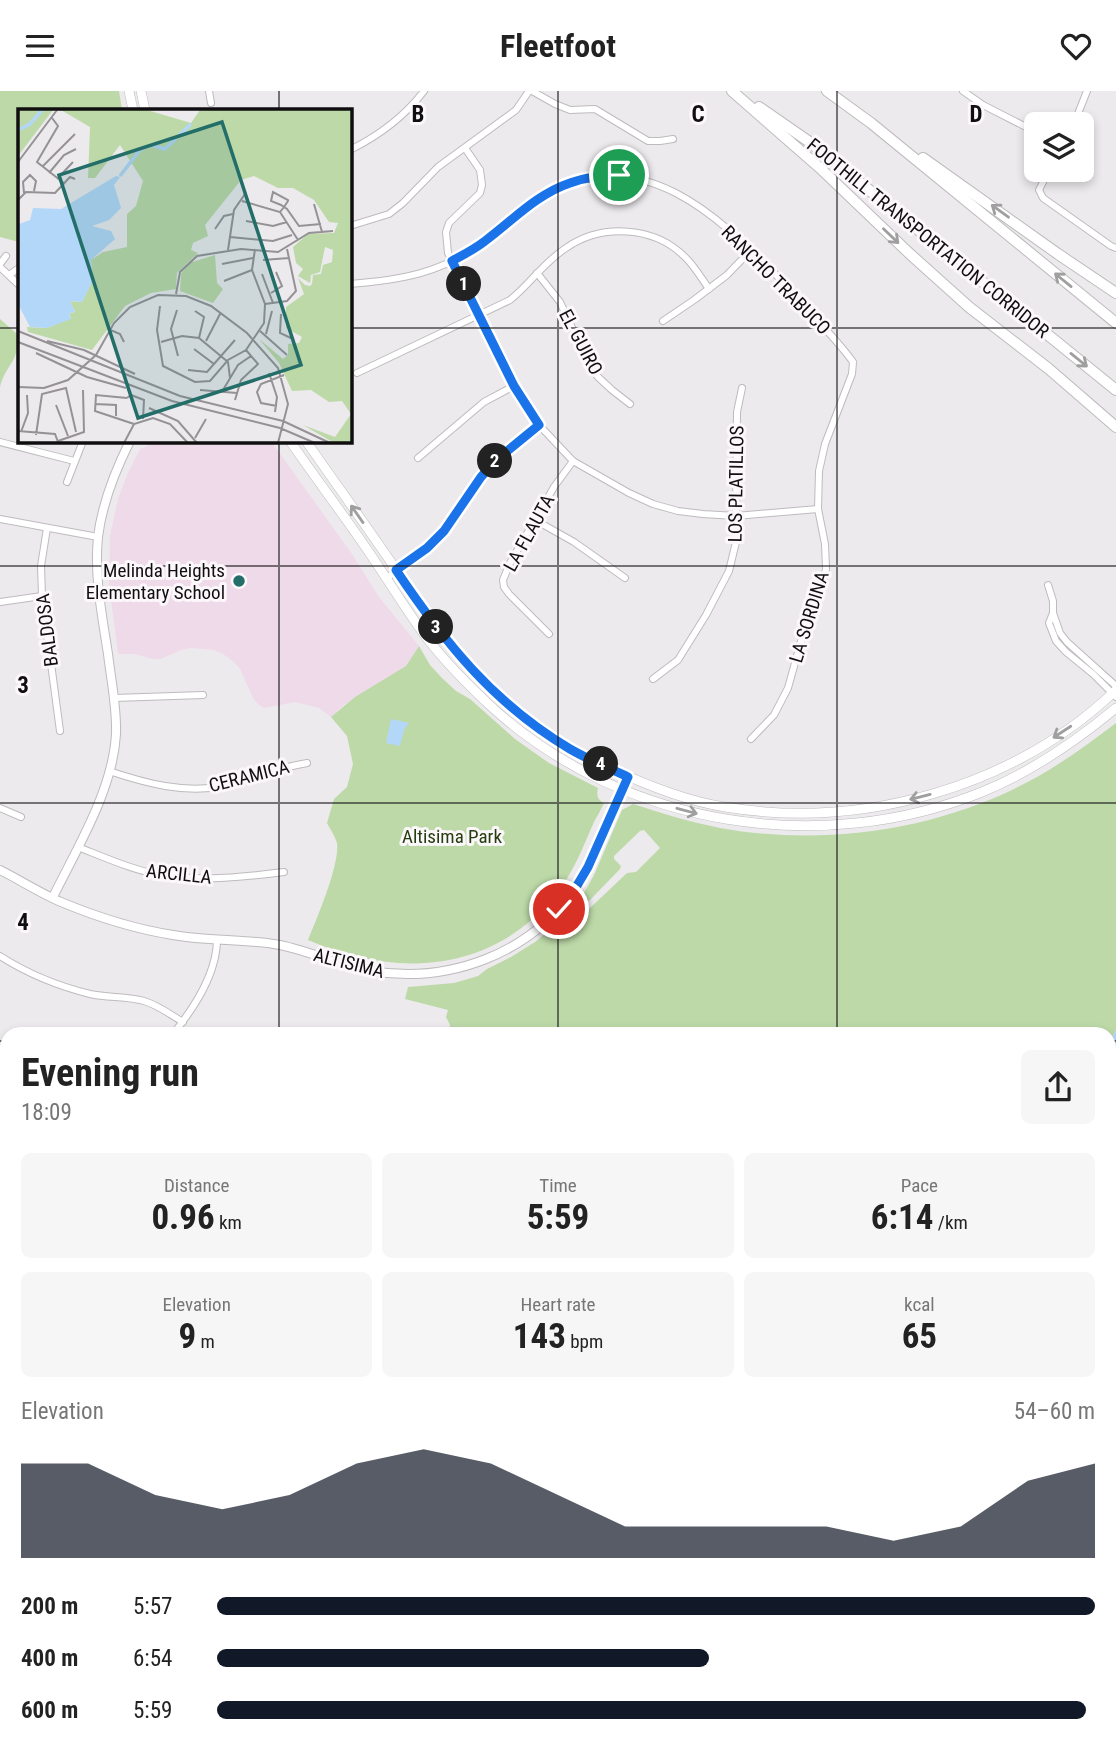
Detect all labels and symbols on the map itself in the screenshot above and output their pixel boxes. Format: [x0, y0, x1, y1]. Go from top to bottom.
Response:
text: B [412, 101, 424, 128]
text: C [691, 101, 705, 128]
text: D [970, 101, 983, 128]
inset map [18, 109, 352, 443]
street label: FOOTHILL TRANSPORTATION CORRIDOR [802, 133, 1054, 343]
pin [589, 145, 649, 205]
one-way arrow [991, 204, 1010, 219]
street label: RANCHO TRABUCO [717, 221, 835, 339]
one-way arrow [882, 227, 899, 244]
pin: 1 [447, 267, 482, 301]
one-way arrow [1055, 272, 1073, 288]
street label: EL GUIRO [554, 305, 608, 379]
one-way arrow [1070, 353, 1088, 368]
street label: LOS PLATILLOS [723, 425, 749, 543]
pin: 2 [477, 443, 512, 479]
street label: LA FLAUTA [498, 490, 560, 576]
one-way arrow [350, 505, 364, 524]
place label: Melinda Heights Elementary School [86, 559, 225, 604]
street label: LA SORDINA [784, 568, 834, 665]
marker: Melinda Heights Elementary School [231, 573, 247, 589]
street label: BALDOSA [31, 592, 63, 668]
pin: 3 [418, 609, 453, 645]
text: 3 [17, 672, 29, 699]
one-way arrow [1053, 726, 1073, 740]
pin: 4 [584, 747, 618, 781]
street label: CERAMICA [206, 755, 292, 797]
one-way arrow [909, 791, 932, 804]
one-way arrow [675, 805, 698, 818]
park label: Altisima Park [402, 825, 502, 848]
street label: ARCILLA [145, 859, 213, 889]
pin [529, 879, 589, 939]
text: 4 [17, 909, 29, 936]
street label: ALTISIMA [311, 943, 387, 983]

